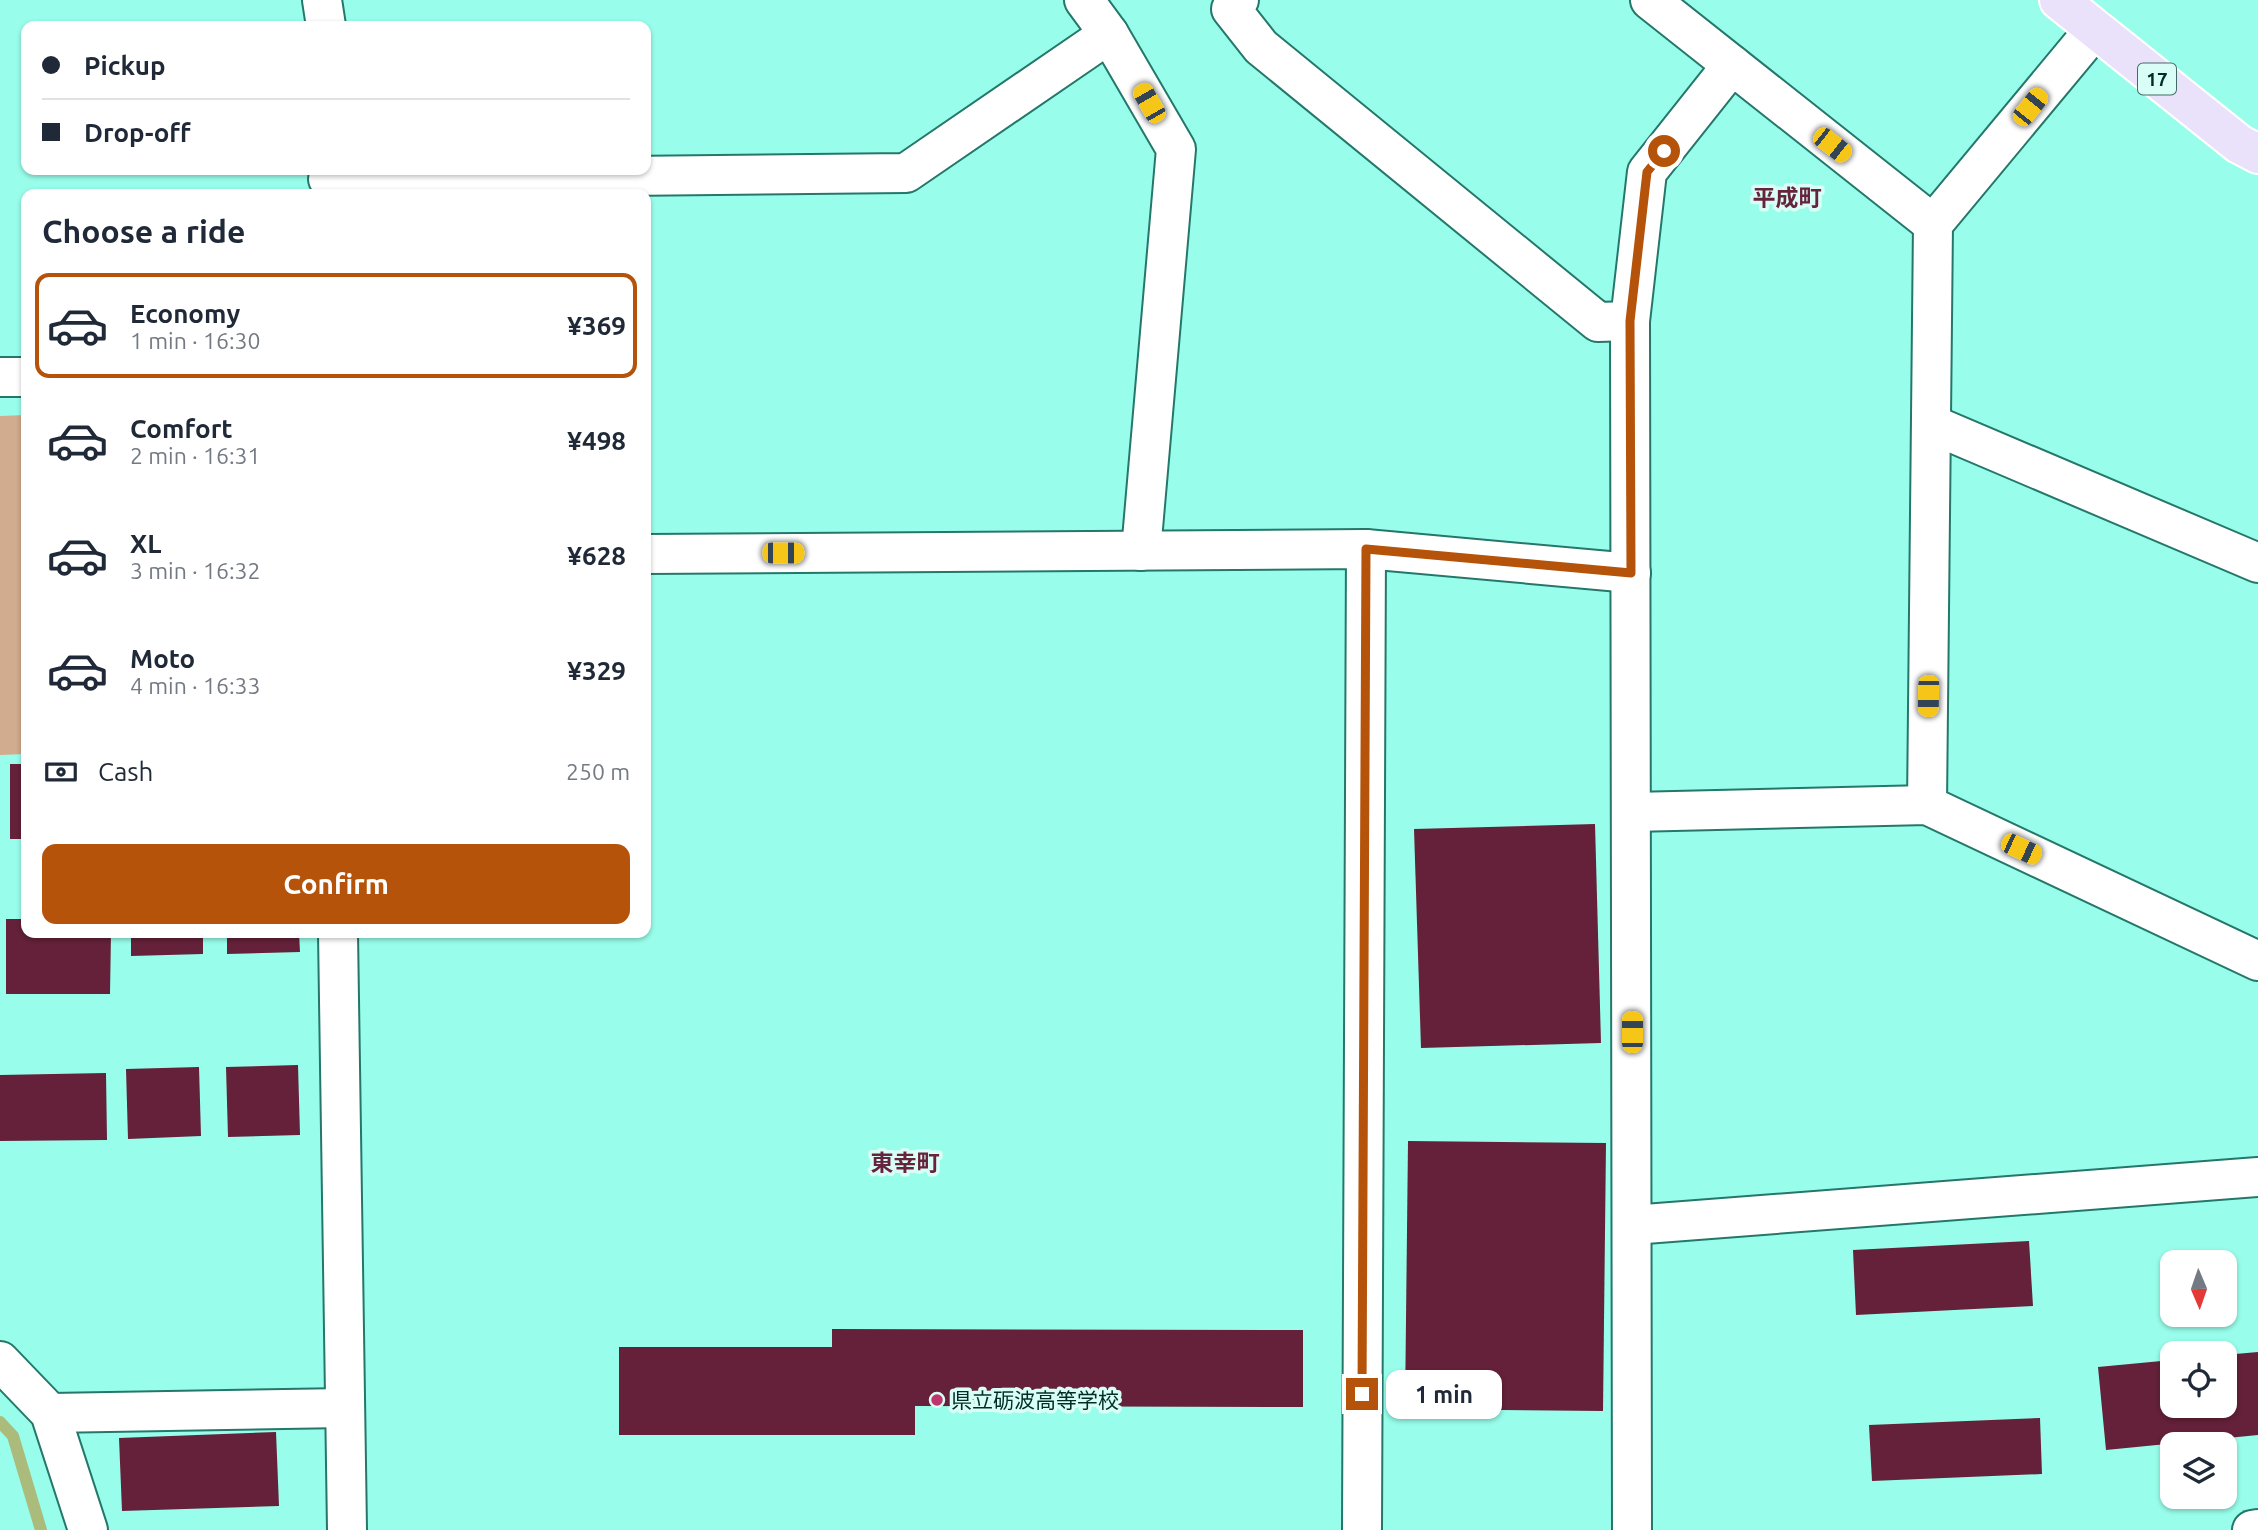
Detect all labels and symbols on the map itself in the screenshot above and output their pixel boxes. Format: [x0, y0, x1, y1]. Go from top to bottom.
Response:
road number: 17 [2138, 64, 2176, 94]
car [1130, 80, 1169, 126]
car [2009, 84, 2052, 130]
car [1809, 124, 1856, 166]
route start [1648, 135, 1680, 167]
district label: 平成町 [1753, 185, 1822, 210]
car [763, 543, 805, 564]
car [1918, 675, 1939, 717]
car [1998, 831, 2045, 867]
car [1622, 1011, 1643, 1053]
district label: 東幸町 [871, 1150, 940, 1175]
north arrow [2160, 1250, 2236, 1326]
callout: 1 min [1386, 1370, 1502, 1418]
route end [1346, 1378, 1378, 1410]
place label: 県立砺波高等学校 [951, 1388, 1119, 1412]
marker: 県立砺波高等学校 [929, 1392, 945, 1408]

